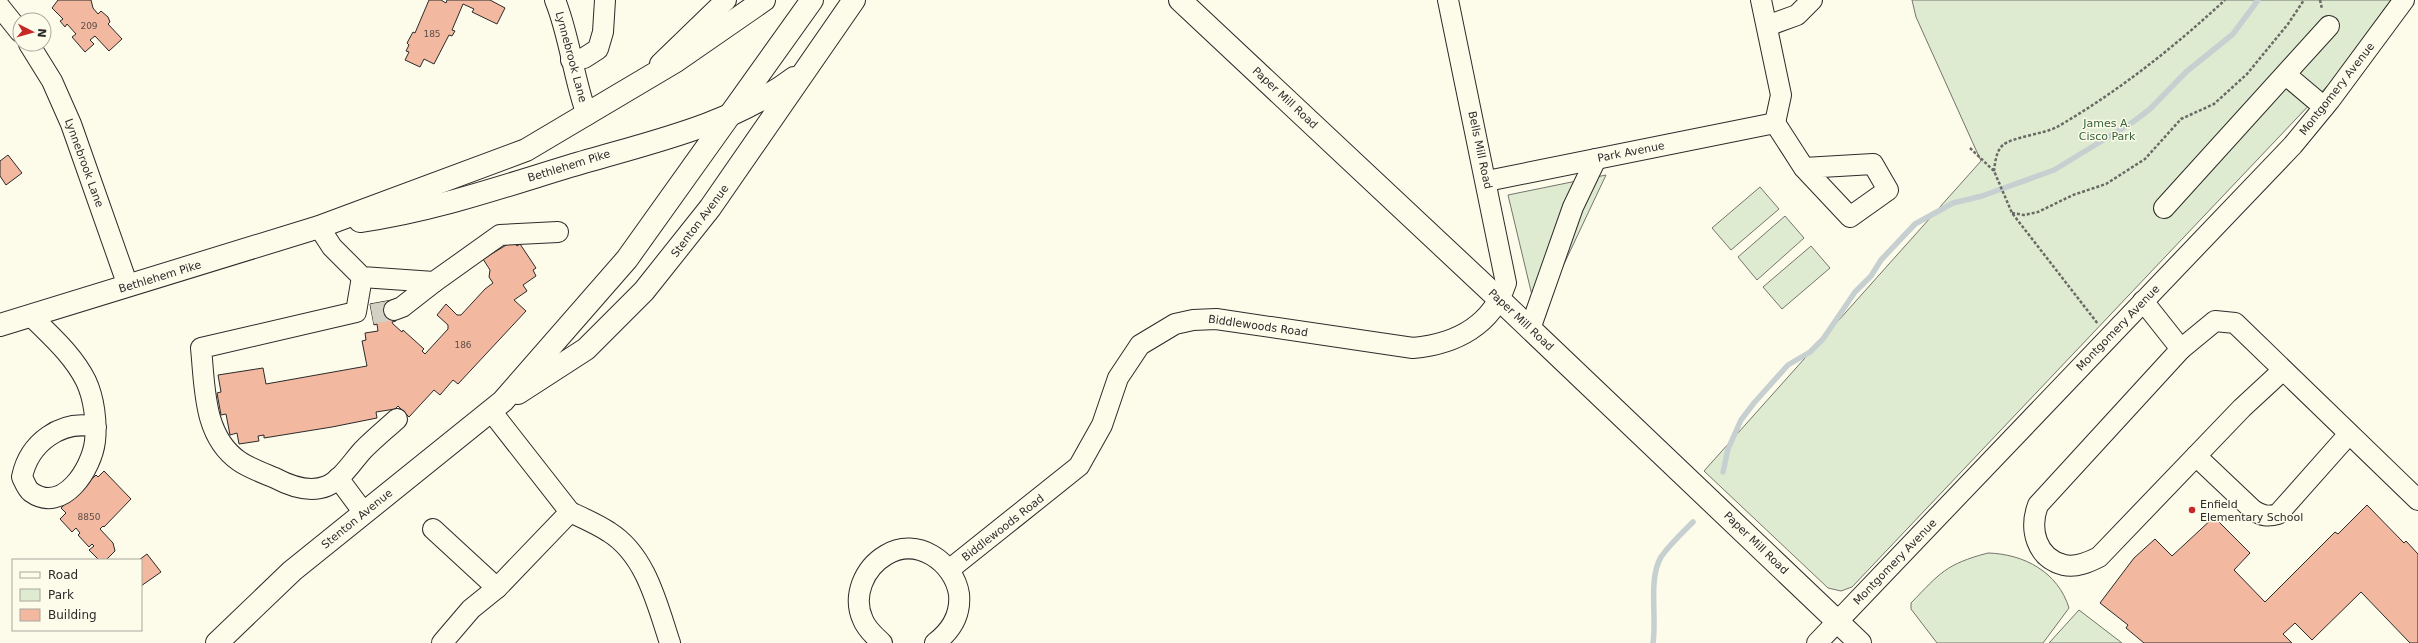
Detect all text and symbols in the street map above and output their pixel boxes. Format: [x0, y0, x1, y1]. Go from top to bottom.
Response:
street label: Lynnebrook Lane [553, 10, 589, 104]
north arrow [12, 12, 52, 52]
house number: 209 [80, 21, 98, 31]
text: N [35, 28, 48, 38]
house number: 185 [423, 29, 441, 39]
street label: Montgomery Avenue [2297, 40, 2377, 138]
street label: Paper Mill Road [1250, 64, 1320, 132]
street label: Bells Mill Road [1465, 110, 1495, 190]
street label: Lynnebrook Lane [62, 117, 106, 209]
park label: James A. Cisco Park [2079, 117, 2136, 143]
street label: Park Avenue [1596, 139, 1666, 165]
street label: Bethlehem Pike [526, 147, 612, 185]
street label: Stenton Avenue [669, 182, 732, 260]
street label: Bethlehem Pike [117, 258, 203, 296]
street label: Montgomery Avenue [2074, 282, 2162, 374]
street label: Paper Mill Road [1486, 286, 1556, 354]
street label: Biddlewoods Road [1207, 313, 1309, 339]
house number: 186 [454, 340, 472, 350]
street label: Stenton Avenue [319, 486, 395, 552]
street label: Biddlewoods Road [959, 492, 1047, 564]
place label: Enfield Elementary School [2200, 498, 2303, 524]
marker: Enfield Elementary School [2187, 505, 2197, 515]
street label: Paper Mill Road [1721, 509, 1791, 577]
house number: 8850 [78, 512, 101, 522]
street label: Montgomery Avenue [1851, 516, 1939, 608]
legend [12, 559, 142, 631]
text: Road [48, 568, 78, 582]
text: Park [48, 588, 74, 602]
text: Building [48, 608, 97, 622]

